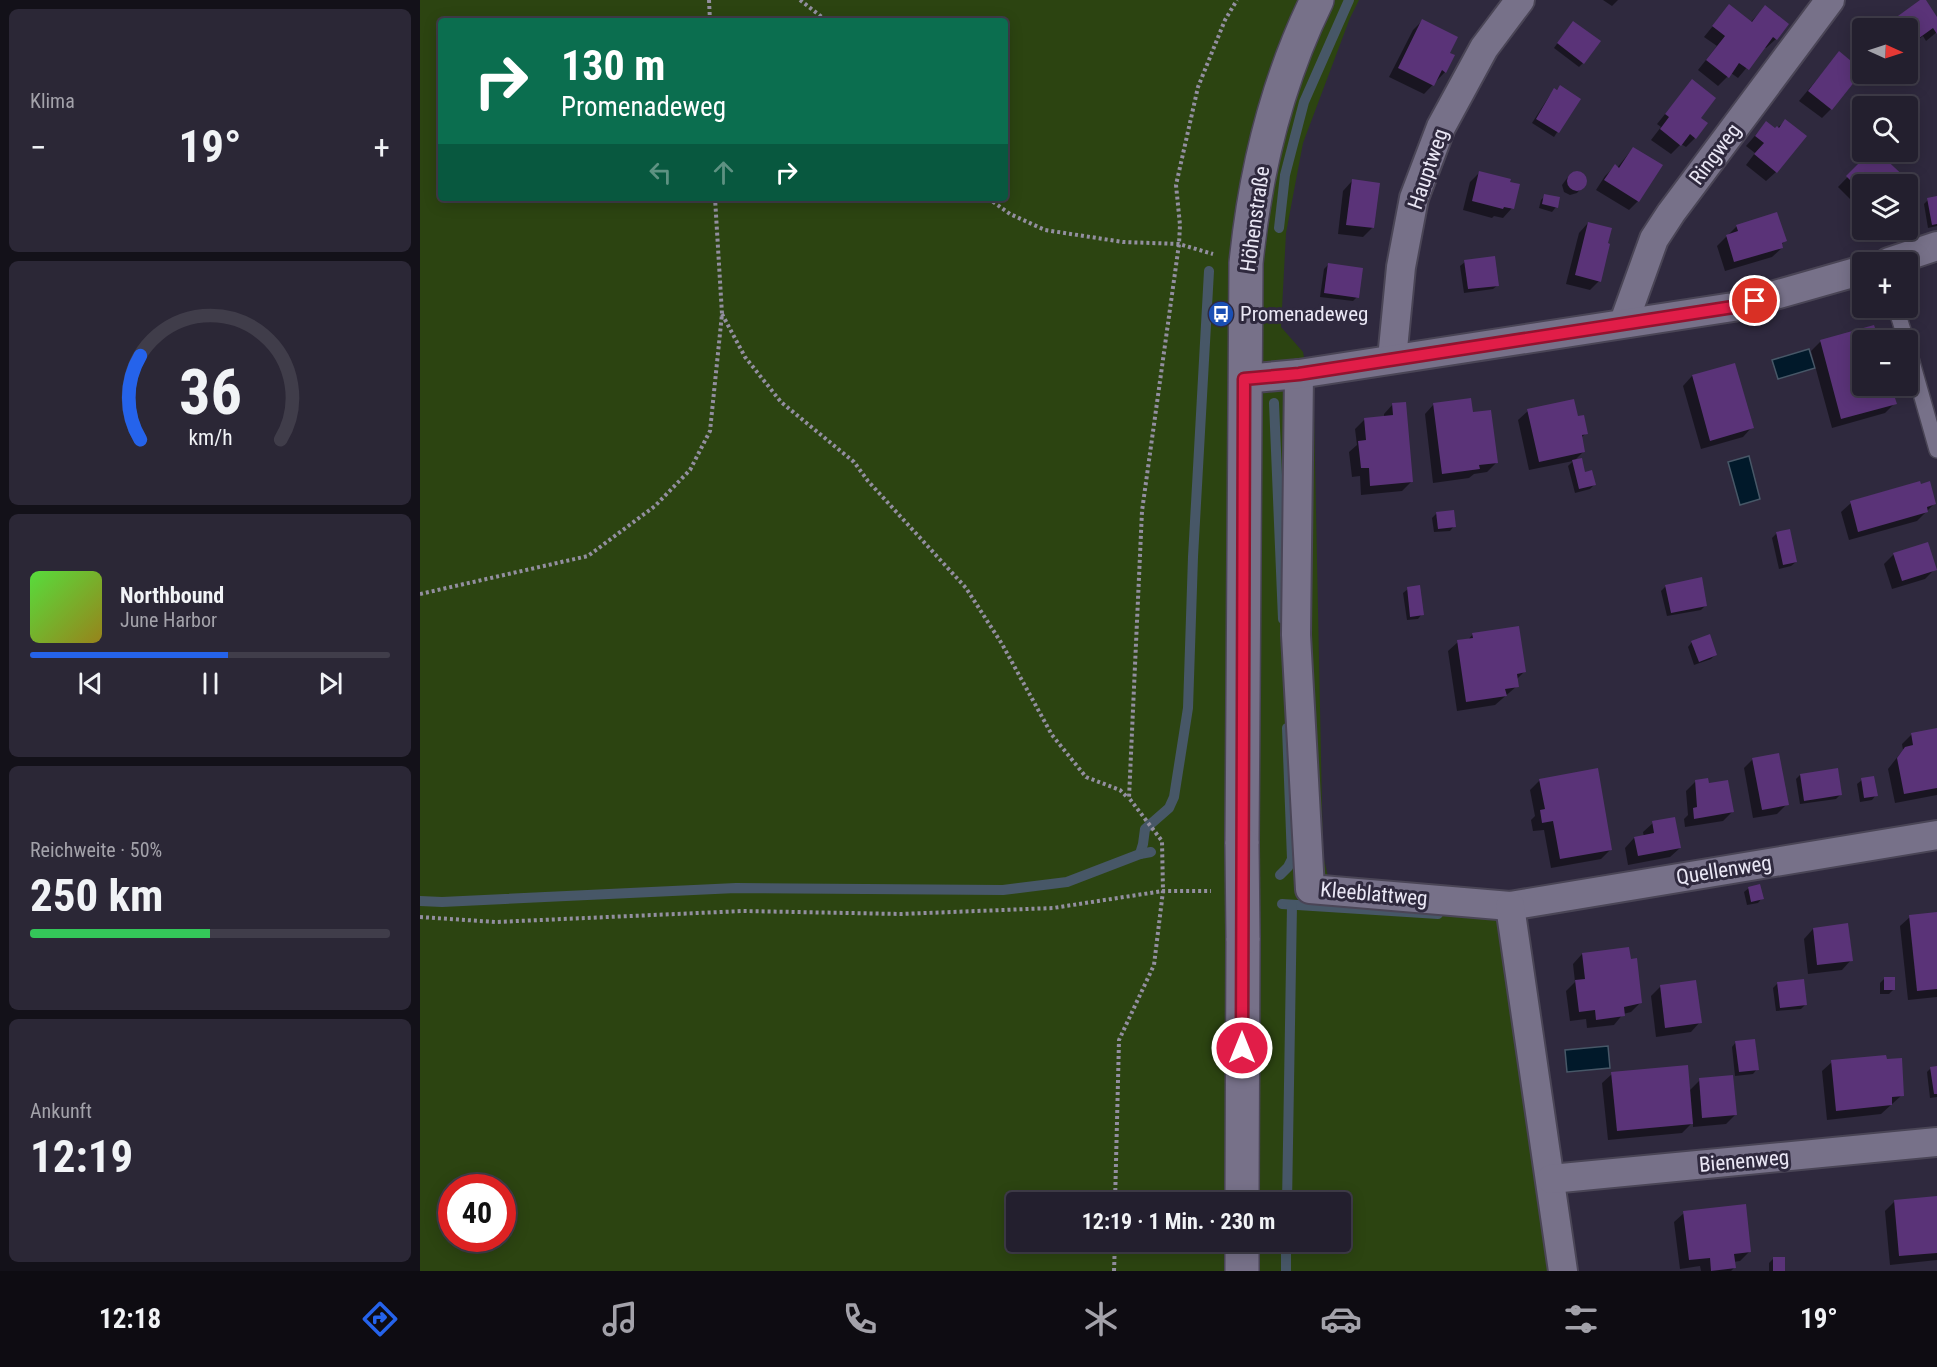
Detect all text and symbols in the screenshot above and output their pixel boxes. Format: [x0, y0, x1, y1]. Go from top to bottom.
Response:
north arrow [1852, 18, 1918, 84]
map controls [1852, 18, 1918, 396]
text: 130 m [561, 41, 666, 90]
icon: right [462, 42, 540, 120]
text: Klima [30, 89, 75, 113]
text: Promenadeweg [561, 91, 726, 123]
button: search [1852, 96, 1918, 162]
street label: Ringweg [1684, 119, 1746, 189]
text: 19° [179, 120, 242, 173]
street label: Hauptweg [1403, 126, 1453, 212]
text: − [30, 128, 47, 167]
text: + [374, 128, 390, 167]
icon: left [644, 156, 677, 189]
icon: ahead [707, 156, 740, 189]
icon: right [770, 156, 803, 189]
street label: Höhenstraße [1236, 165, 1274, 273]
button: layers [1852, 174, 1918, 240]
button: + [1852, 252, 1918, 318]
pin [1729, 275, 1780, 326]
icon: arrive [1738, 284, 1771, 317]
bus stop icon: Promenadeweg [1206, 299, 1236, 329]
place label: Promenadeweg [1240, 302, 1368, 326]
button: − [1852, 330, 1918, 396]
text: 36 [178, 356, 242, 429]
text: km/h [188, 426, 232, 451]
text: Northbound [120, 583, 224, 608]
text: June Harbor [120, 608, 217, 632]
icon: previous [74, 667, 107, 700]
icon: pause [194, 667, 227, 700]
icon: next [314, 667, 347, 700]
text: Reichweite · 50% [30, 838, 162, 862]
street label: Quellenweg [1675, 851, 1773, 889]
text: 250 km [30, 869, 163, 922]
street label: Kleeblattweg [1319, 877, 1429, 911]
position arrow [1210, 1016, 1274, 1080]
text: Ankunft [30, 1099, 92, 1123]
text: 12:19 [30, 1130, 133, 1183]
street label: Bienenweg [1698, 1145, 1790, 1177]
speed limit sign: 40 [438, 1174, 516, 1252]
text: 12:19 · 1 Min. · 230 m [1082, 1209, 1275, 1234]
icon: directions [359, 1298, 401, 1340]
icon: music [599, 1298, 641, 1340]
icon: phone [839, 1298, 881, 1340]
icon: climate [1080, 1298, 1122, 1340]
icon: car [1320, 1298, 1362, 1340]
icon: filters [1560, 1298, 1602, 1340]
text: 12:18 [99, 1303, 161, 1335]
text: 19° [1800, 1303, 1838, 1335]

